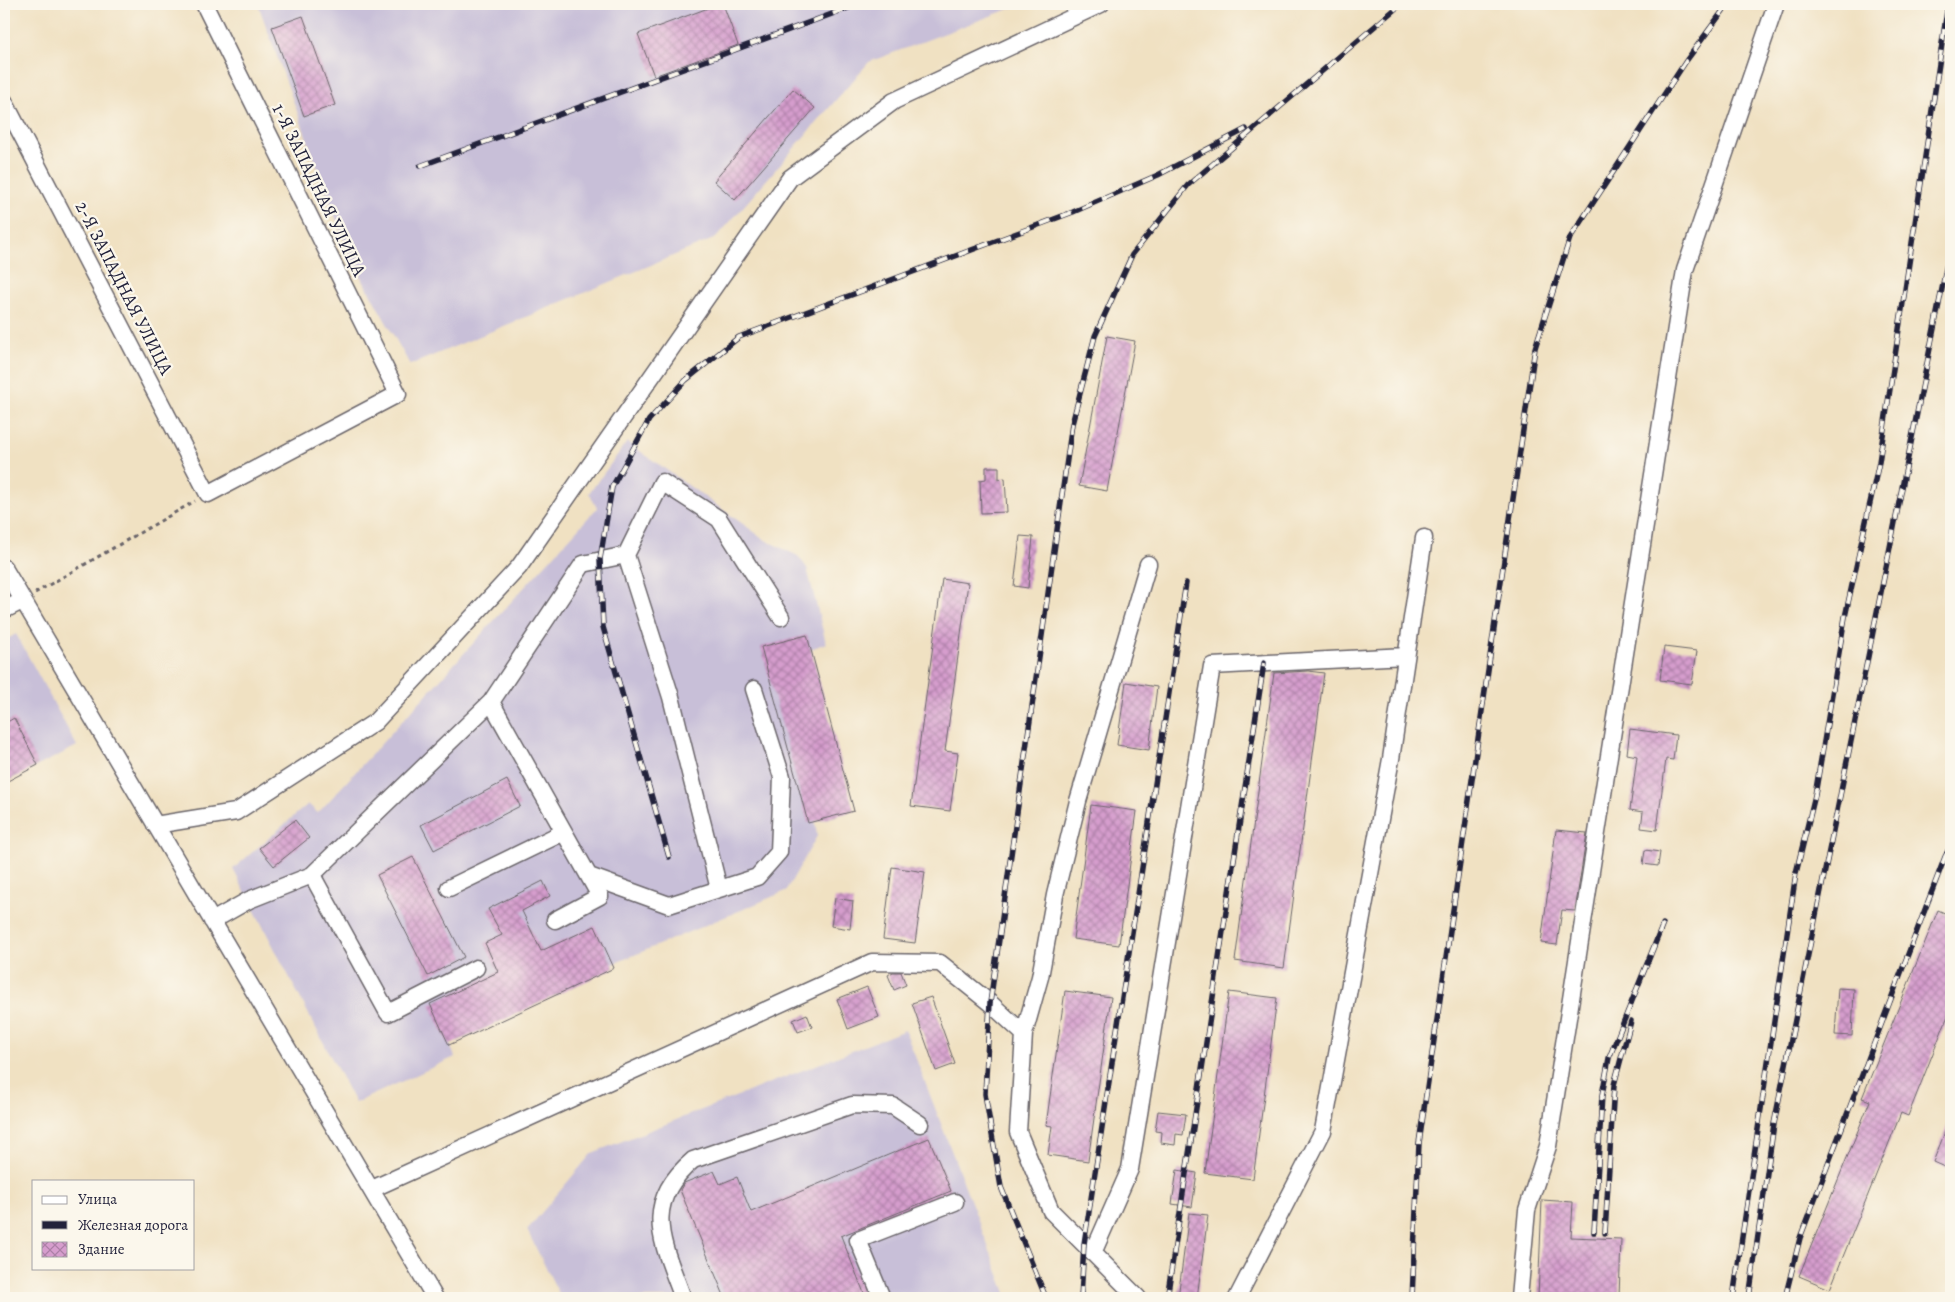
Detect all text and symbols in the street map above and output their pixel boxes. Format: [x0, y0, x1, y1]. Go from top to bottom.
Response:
street label: 1-Я ЗАПАДНАЯ УЛИЦА [266, 99, 373, 282]
street label: 2-Я ЗАПАДНАЯ УЛИЦА [69, 197, 180, 380]
legend [32, 1180, 195, 1270]
text: Улица [78, 1189, 117, 1209]
text: Железная дорога [78, 1215, 188, 1235]
text: Здание [78, 1239, 125, 1259]

